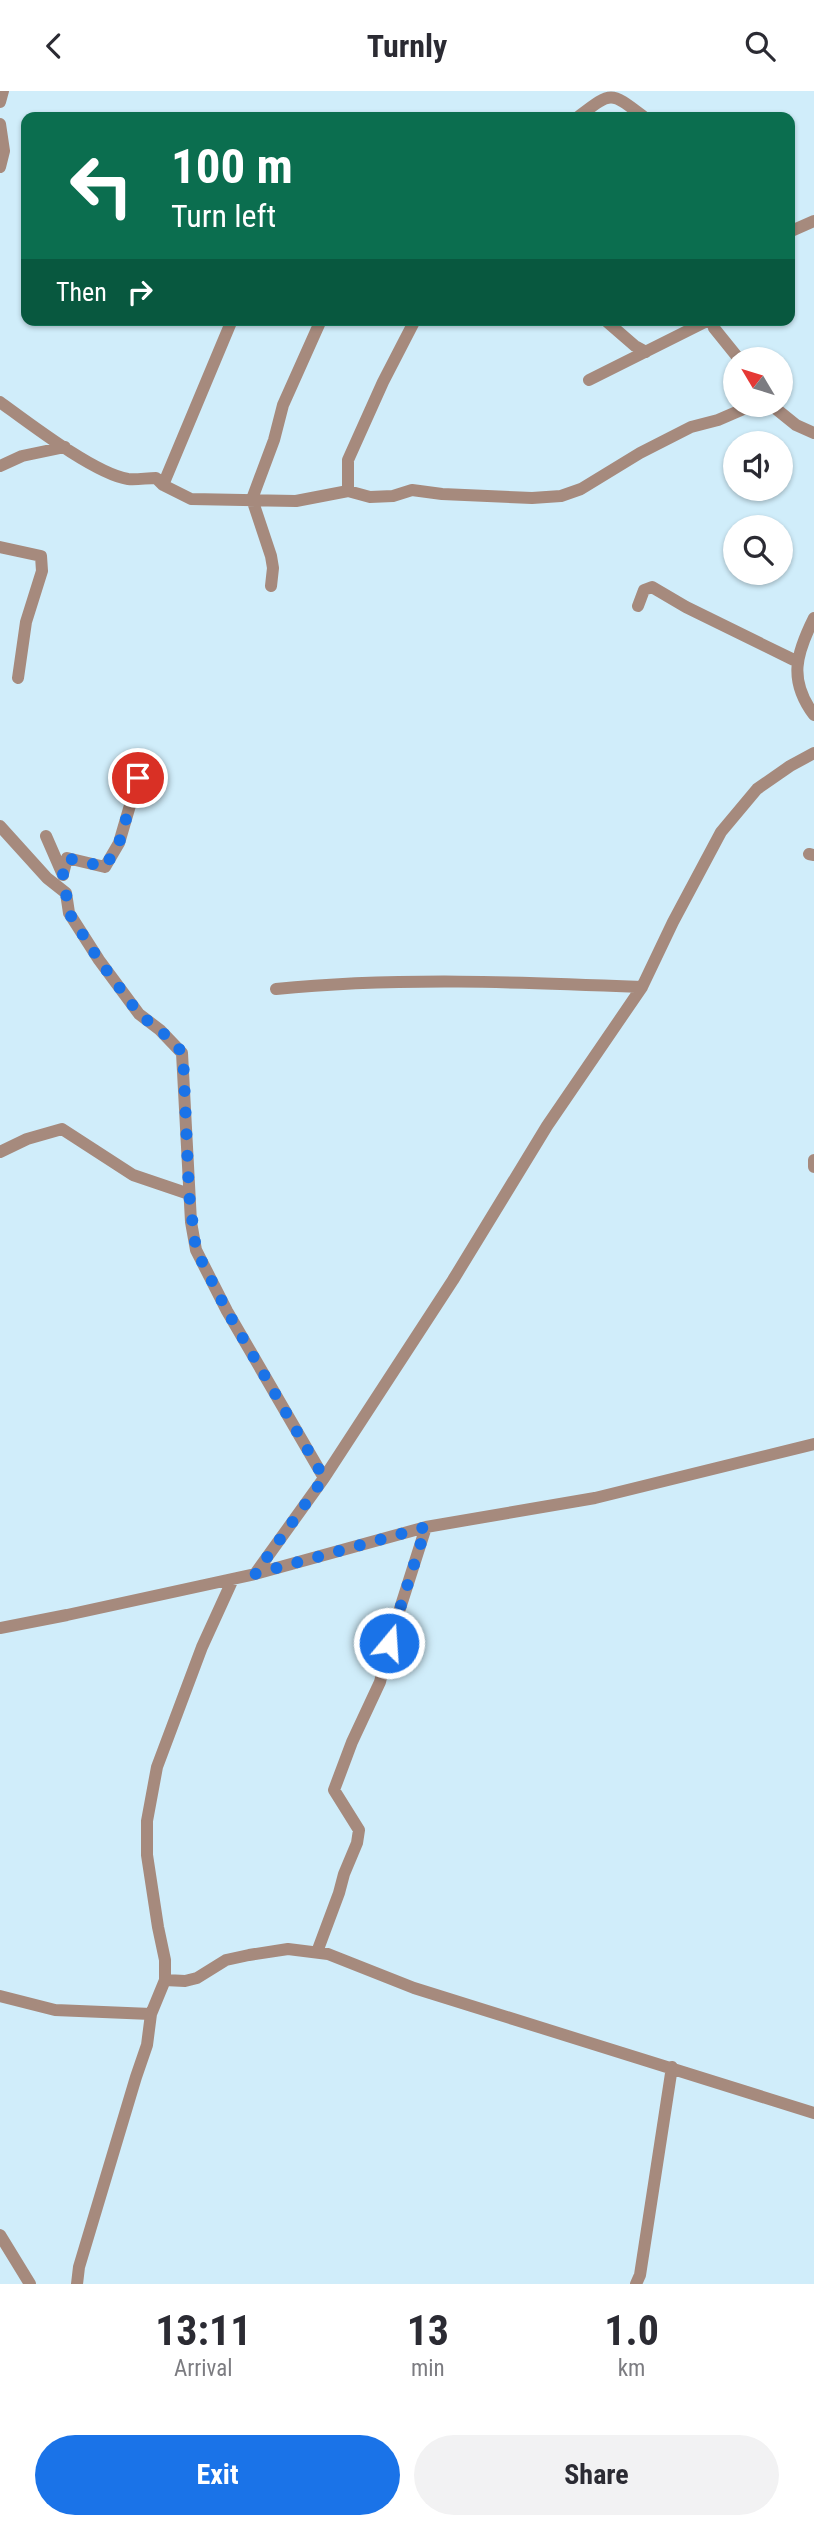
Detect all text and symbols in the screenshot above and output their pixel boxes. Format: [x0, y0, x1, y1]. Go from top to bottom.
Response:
icon: back [35, 27, 73, 65]
text: Turnly [367, 27, 447, 65]
icon: search [741, 27, 779, 65]
text: 100 m [171, 138, 293, 195]
icon: left [56, 140, 147, 231]
text: Turn left [171, 197, 276, 235]
icon: right [121, 273, 159, 311]
text: Then [56, 277, 107, 307]
north arrow [723, 347, 793, 417]
map controls [723, 347, 793, 585]
button: sound [723, 431, 793, 501]
button: search [723, 515, 793, 585]
pin [108, 748, 168, 808]
icon: arrive [119, 759, 157, 797]
position arrow [352, 1606, 426, 1680]
text: 13:11 [155, 2306, 252, 2355]
text: 13 [407, 2306, 449, 2355]
text: 1.0 [604, 2306, 659, 2355]
text: Arrival [174, 2355, 233, 2382]
text: min [411, 2355, 445, 2382]
text: km [618, 2355, 645, 2382]
button: Exit [35, 2435, 400, 2515]
button: Share [414, 2435, 779, 2515]

